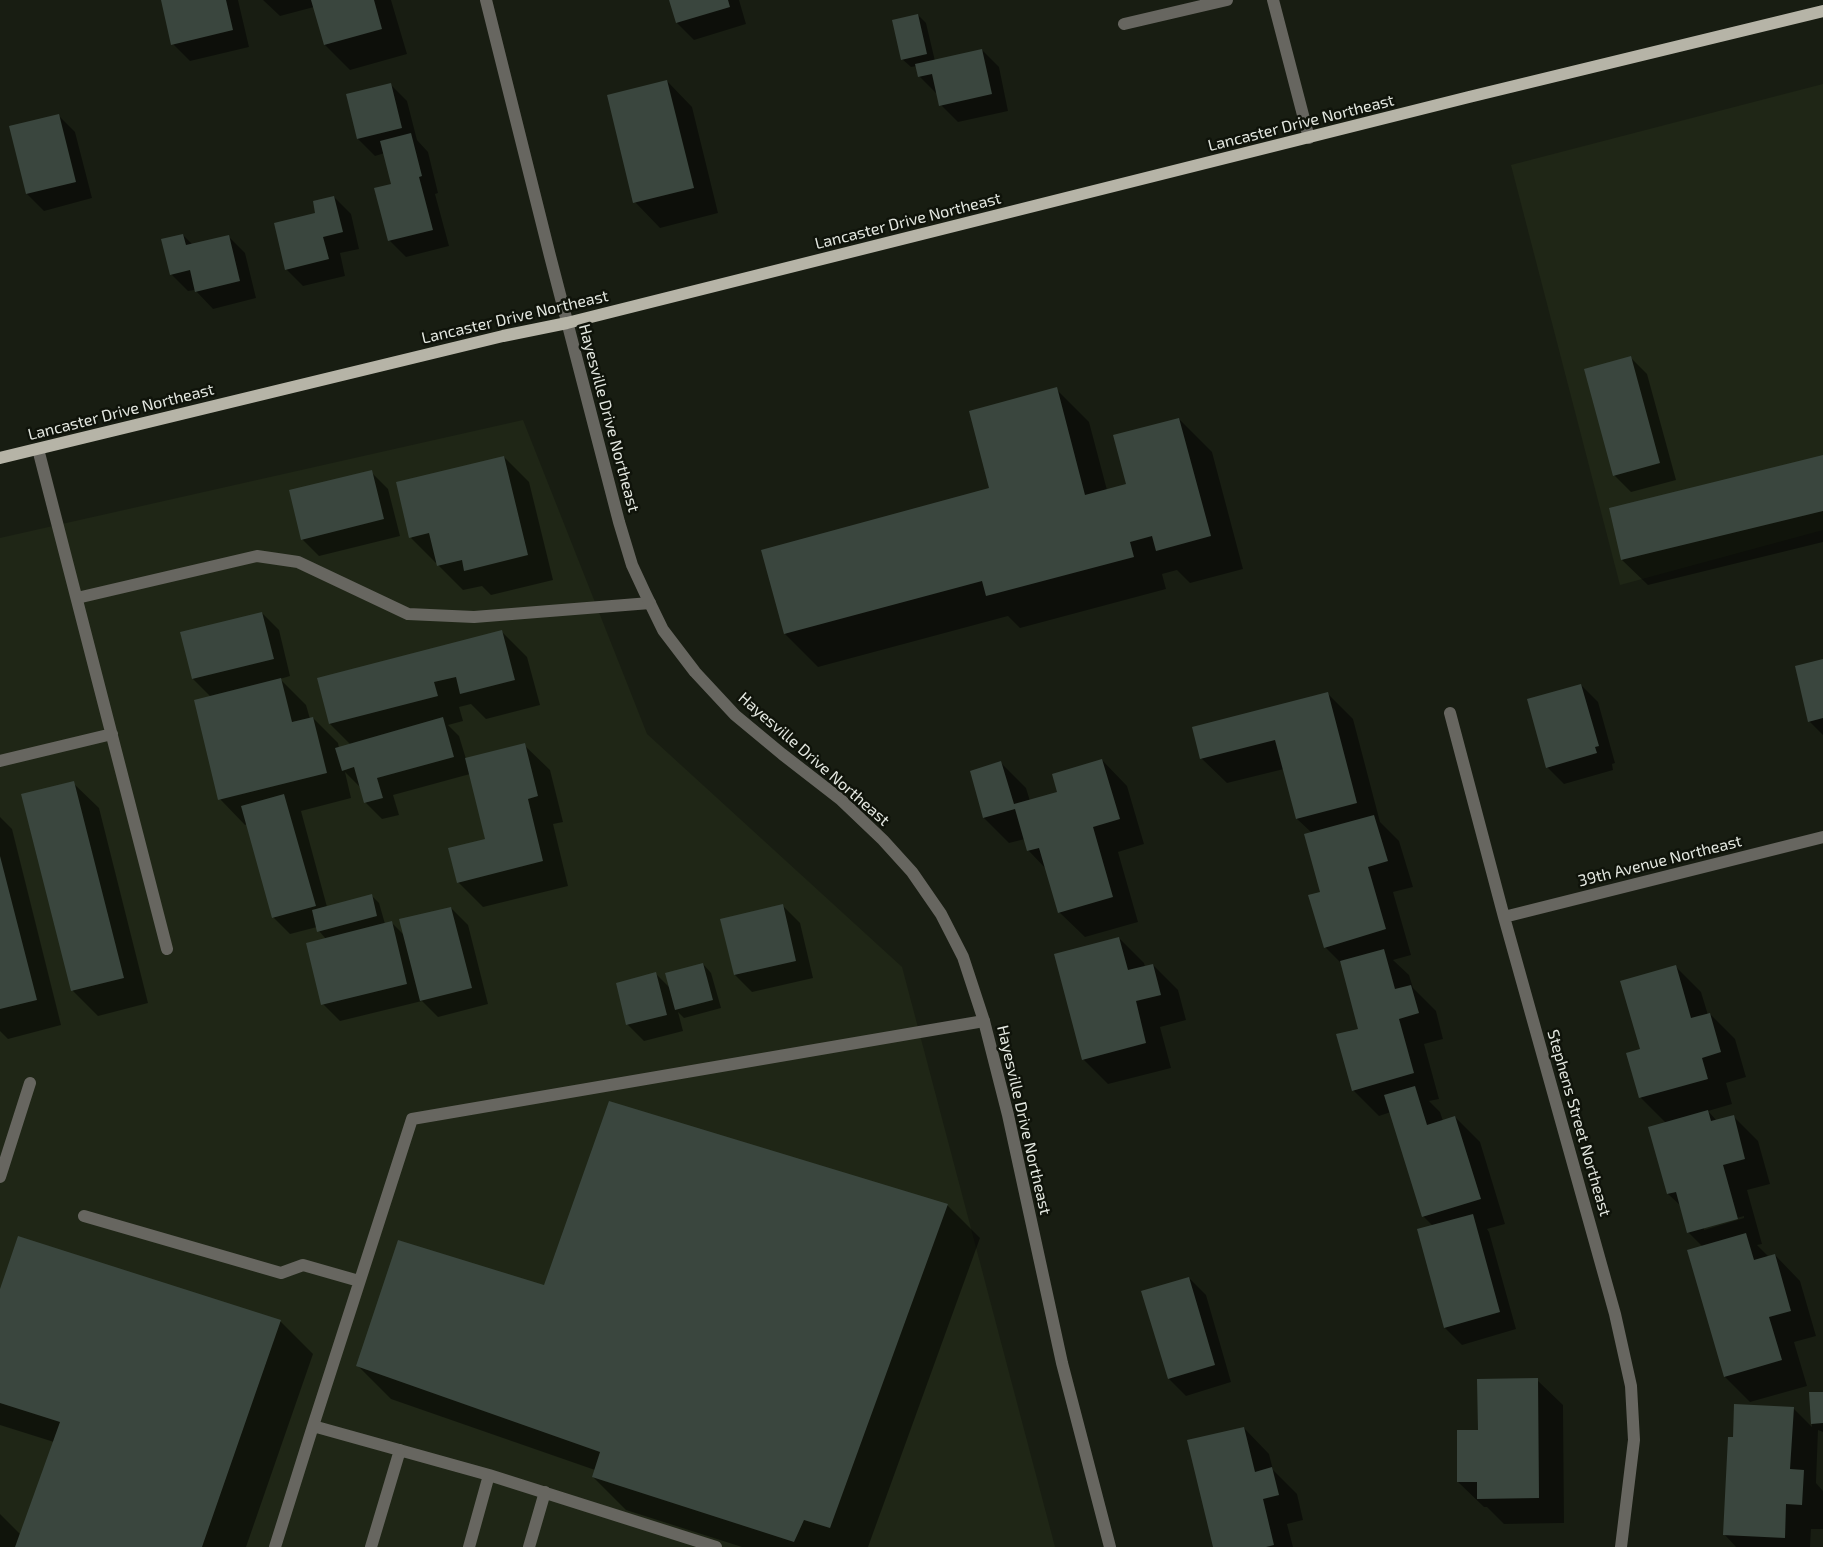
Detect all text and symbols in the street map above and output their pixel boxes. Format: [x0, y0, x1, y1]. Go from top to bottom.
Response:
street label: Lancaster Drive Northeast [1206, 91, 1396, 155]
street label: Lancaster Drive Northeast [813, 189, 1003, 253]
street label: Lancaster Drive Northeast [420, 286, 610, 348]
street label: Hayesville Drive Northeast [575, 322, 643, 514]
street label: Lancaster Drive Northeast [26, 380, 216, 444]
street label: Hayesville Drive Northeast [735, 688, 893, 830]
street label: 39th Avenue Northeast [1576, 831, 1744, 891]
street label: Hayesville Drive Northeast [993, 1023, 1055, 1217]
street label: Stephens Street Northeast [1543, 1027, 1615, 1219]

